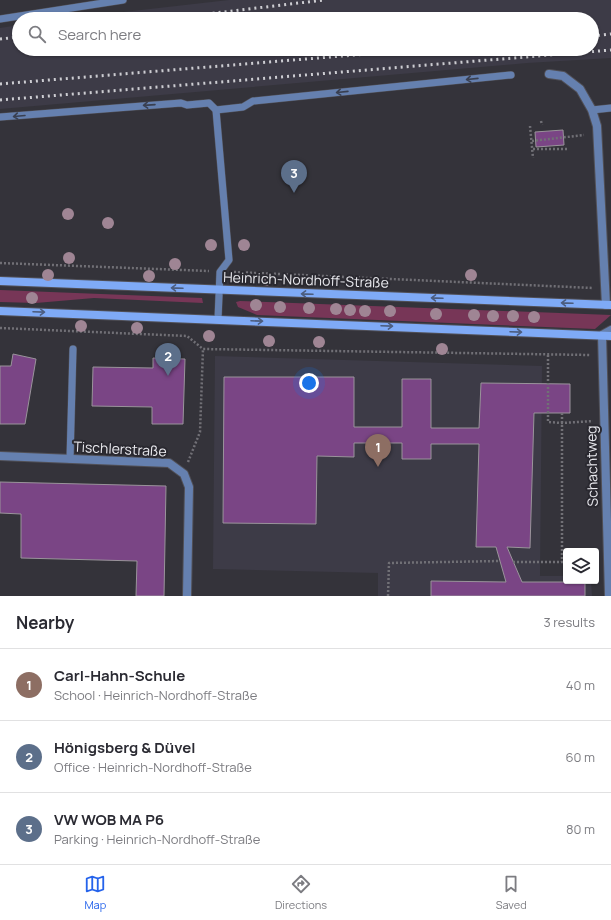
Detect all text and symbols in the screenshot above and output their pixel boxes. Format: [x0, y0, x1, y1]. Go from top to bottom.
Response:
search box [12, 12, 599, 56]
icon: search [26, 23, 48, 45]
text: Search here [58, 24, 141, 45]
one-way arrow [466, 75, 479, 83]
one-way arrow [336, 88, 349, 96]
one-way arrow [143, 102, 156, 109]
one-way arrow [13, 112, 26, 119]
pin: 3 [281, 160, 307, 193]
street label: Heinrich-Nordhoff-Straße [223, 267, 389, 292]
one-way arrow [171, 285, 184, 292]
one-way arrow [301, 290, 314, 297]
one-way arrow [431, 295, 444, 302]
one-way arrow [561, 299, 574, 307]
one-way arrow [32, 309, 45, 316]
one-way arrow [250, 317, 263, 325]
one-way arrow [380, 323, 393, 330]
one-way arrow [509, 328, 522, 335]
pin: 2 [155, 343, 181, 376]
your location [299, 373, 319, 393]
street label: Schachtweg [581, 425, 602, 507]
pin: 1 [365, 434, 391, 467]
street label: Tischlerstraße [73, 437, 167, 460]
map controls [563, 548, 599, 584]
button: layers [563, 548, 599, 584]
text: Nearby [16, 611, 74, 634]
text: 3 results [543, 613, 595, 631]
text: Carl-Hahn-Schule [54, 665, 185, 686]
text: 1 [26, 676, 32, 694]
text: 40 m [566, 676, 595, 694]
text: School · Heinrich-Nordhoff-Straße [54, 686, 257, 704]
text: Hönigsberg & Düvel [54, 737, 195, 758]
text: 2 [25, 748, 33, 766]
text: 60 m [565, 748, 595, 766]
text: Office · Heinrich-Nordhoff-Straße [54, 758, 252, 776]
text: VW WOB MA P6 [54, 809, 164, 830]
text: 3 [25, 820, 33, 838]
text: 80 m [566, 820, 595, 838]
text: Parking · Heinrich-Nordhoff-Straße [54, 830, 260, 848]
tab: Map [84, 873, 106, 912]
tab: Directions [275, 873, 327, 912]
tab: Saved [496, 873, 527, 912]

